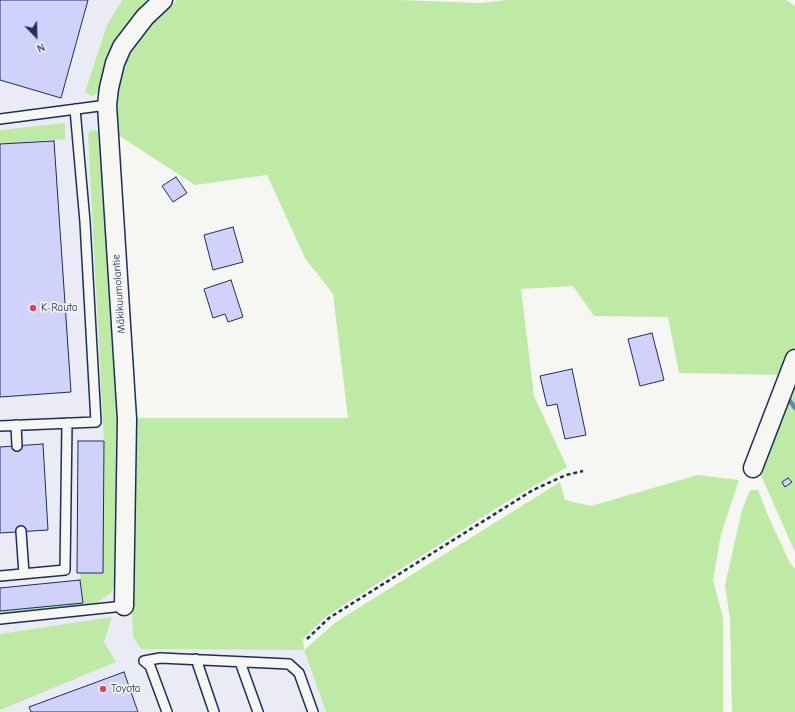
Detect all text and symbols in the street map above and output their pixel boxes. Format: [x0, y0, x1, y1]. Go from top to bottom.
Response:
north arrow [16, 16, 56, 56]
text: N [35, 40, 47, 55]
street label: Mäkikuumolantie [110, 254, 128, 334]
place label: K-Rauta [41, 301, 77, 315]
marker: K-Rauta [28, 303, 38, 313]
place label: Toyota [111, 682, 140, 696]
marker: Toyota [98, 684, 108, 694]

